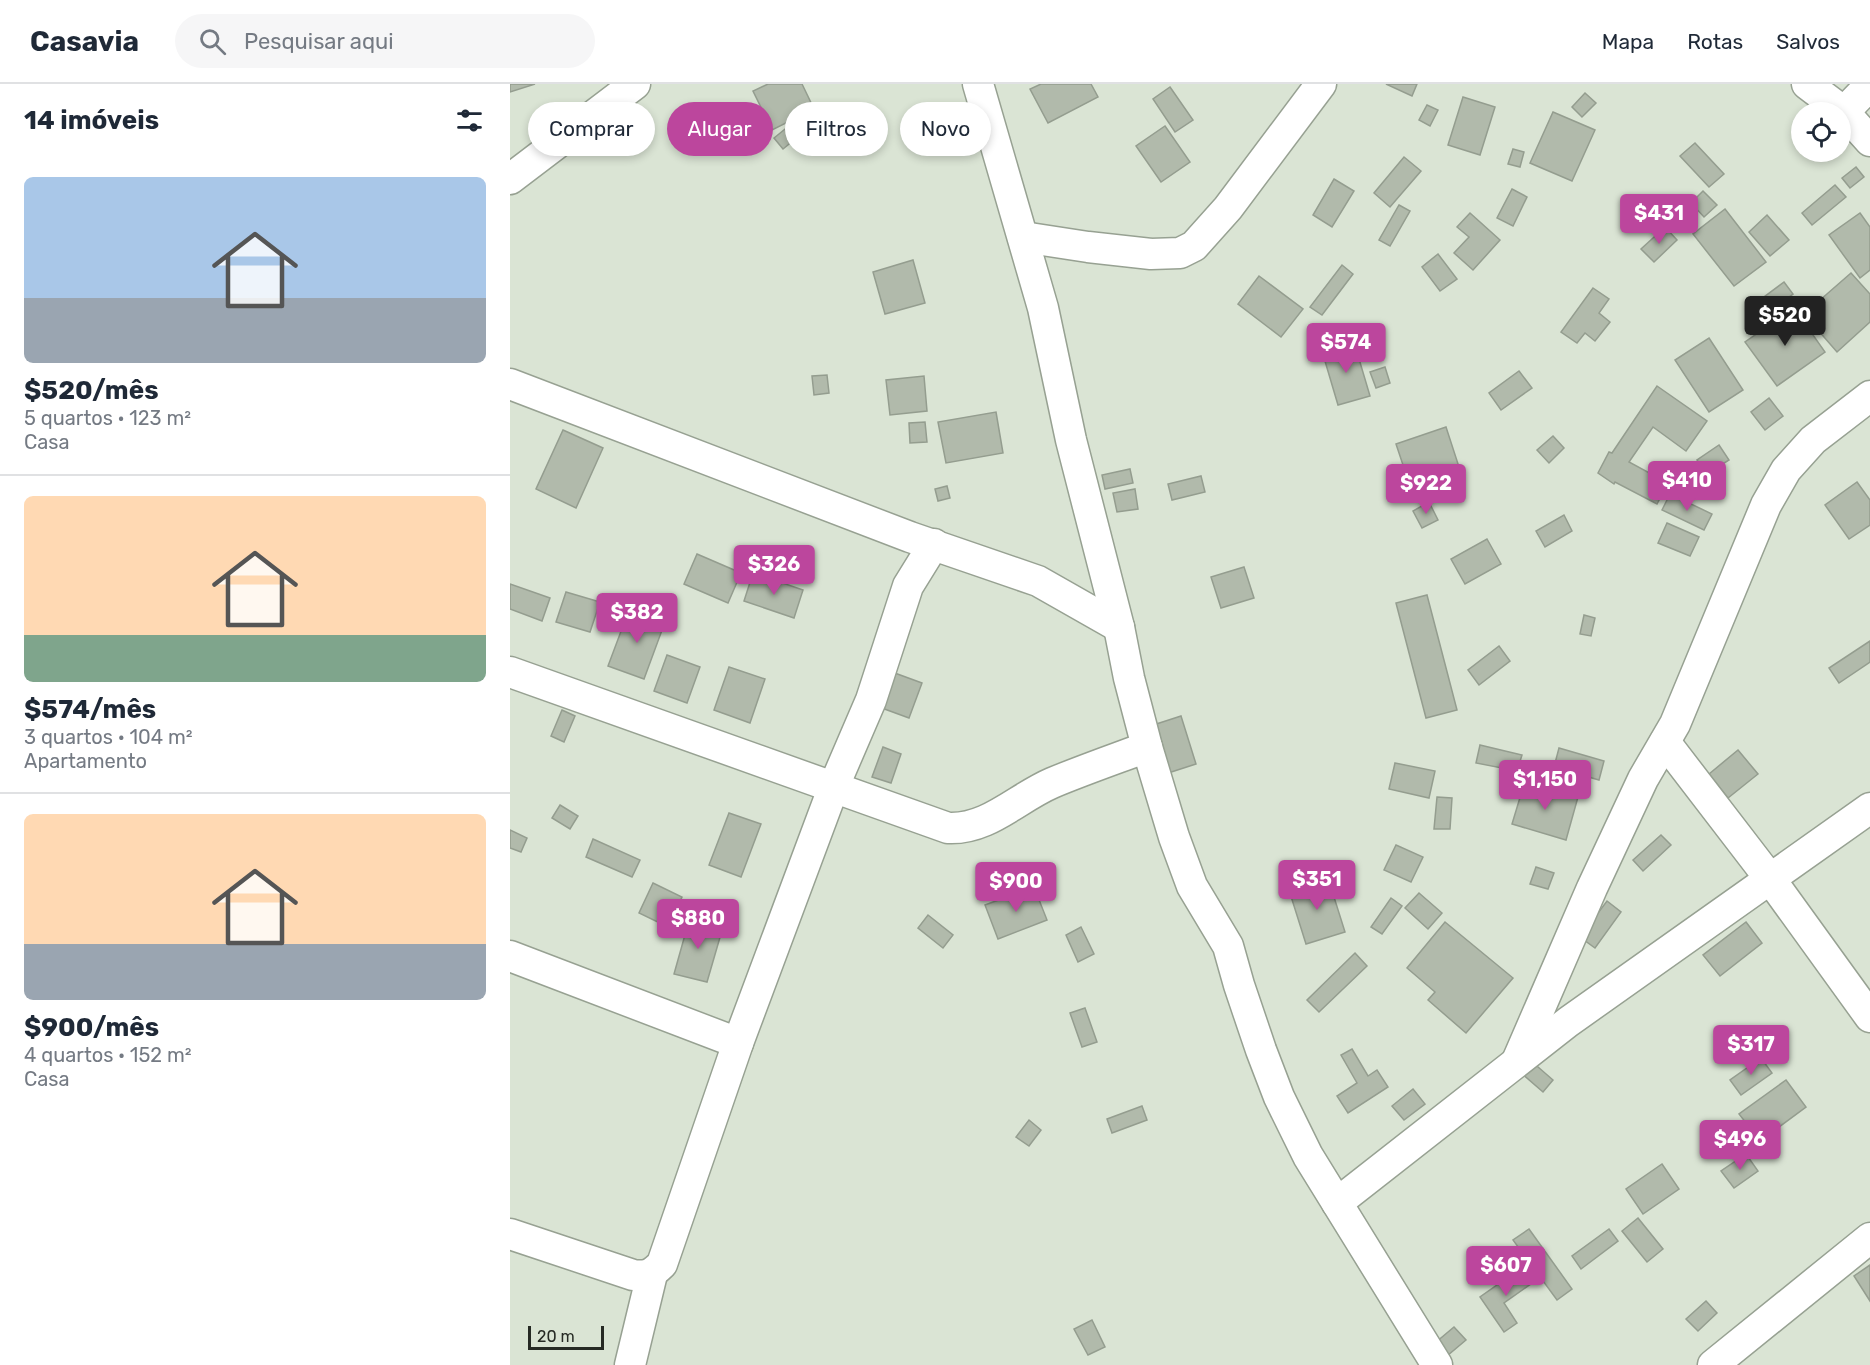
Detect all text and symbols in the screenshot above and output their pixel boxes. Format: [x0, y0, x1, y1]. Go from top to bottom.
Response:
search box [175, 14, 595, 68]
text: Casavia [30, 25, 139, 58]
icon: search [196, 25, 229, 58]
text: Pesquisar aqui [244, 28, 394, 55]
text: Mapa [1602, 29, 1654, 54]
text: Rotas [1687, 29, 1743, 54]
text: Salvos [1776, 29, 1840, 54]
chip: Comprar [528, 102, 655, 156]
chip: Alugar [667, 102, 773, 156]
chip: Filtros [785, 102, 888, 156]
chip: Novo [900, 102, 991, 156]
map controls [1791, 102, 1851, 162]
button: locate [1791, 102, 1851, 162]
icon: filters [453, 104, 486, 137]
text: 14 imóveis [24, 105, 159, 136]
pin: $431 [1623, 194, 1695, 245]
text: $431 [1634, 201, 1684, 225]
icon: home [201, 216, 309, 324]
pin: $520 [1749, 296, 1821, 347]
text: $520 [1759, 303, 1811, 327]
pin: $574 [1310, 323, 1382, 374]
text: $574 [1321, 330, 1371, 354]
text: $520/mês [24, 375, 159, 406]
text: 5 quartos · 123 m² [24, 406, 191, 430]
text: Casa [24, 430, 70, 454]
pin: $410 [1651, 461, 1723, 512]
pin: $922 [1390, 464, 1462, 515]
text: $410 [1662, 468, 1712, 492]
text: $922 [1400, 471, 1452, 495]
icon: home [201, 535, 309, 643]
pin: $326 [738, 545, 810, 596]
text: $326 [748, 552, 800, 576]
pin: $382 [601, 593, 673, 644]
text: $382 [610, 600, 664, 624]
text: $574/mês [24, 694, 156, 725]
text: 3 quartos · 104 m² [24, 725, 193, 749]
text: Apartamento [24, 749, 147, 773]
pin: $1,150 [1496, 760, 1594, 811]
text: $1,150 [1513, 767, 1577, 791]
icon: home [201, 853, 309, 961]
pin: $351 [1281, 860, 1353, 911]
pin: $900 [980, 862, 1052, 913]
text: $351 [1292, 867, 1342, 891]
text: $900 [989, 869, 1043, 893]
pin: $880 [662, 899, 734, 950]
text: $880 [671, 906, 725, 930]
text: $900/mês [24, 1012, 159, 1043]
pin: $317 [1715, 1025, 1787, 1076]
text: $317 [1727, 1032, 1775, 1056]
text: 4 quartos · 152 m² [24, 1043, 192, 1067]
text: Casa [24, 1067, 70, 1091]
pin: $496 [1704, 1120, 1776, 1171]
text: $496 [1714, 1127, 1766, 1151]
pin: $607 [1470, 1246, 1542, 1297]
text: $607 [1480, 1253, 1532, 1277]
scale bar [528, 1323, 604, 1350]
text: 20 m [537, 1327, 575, 1346]

